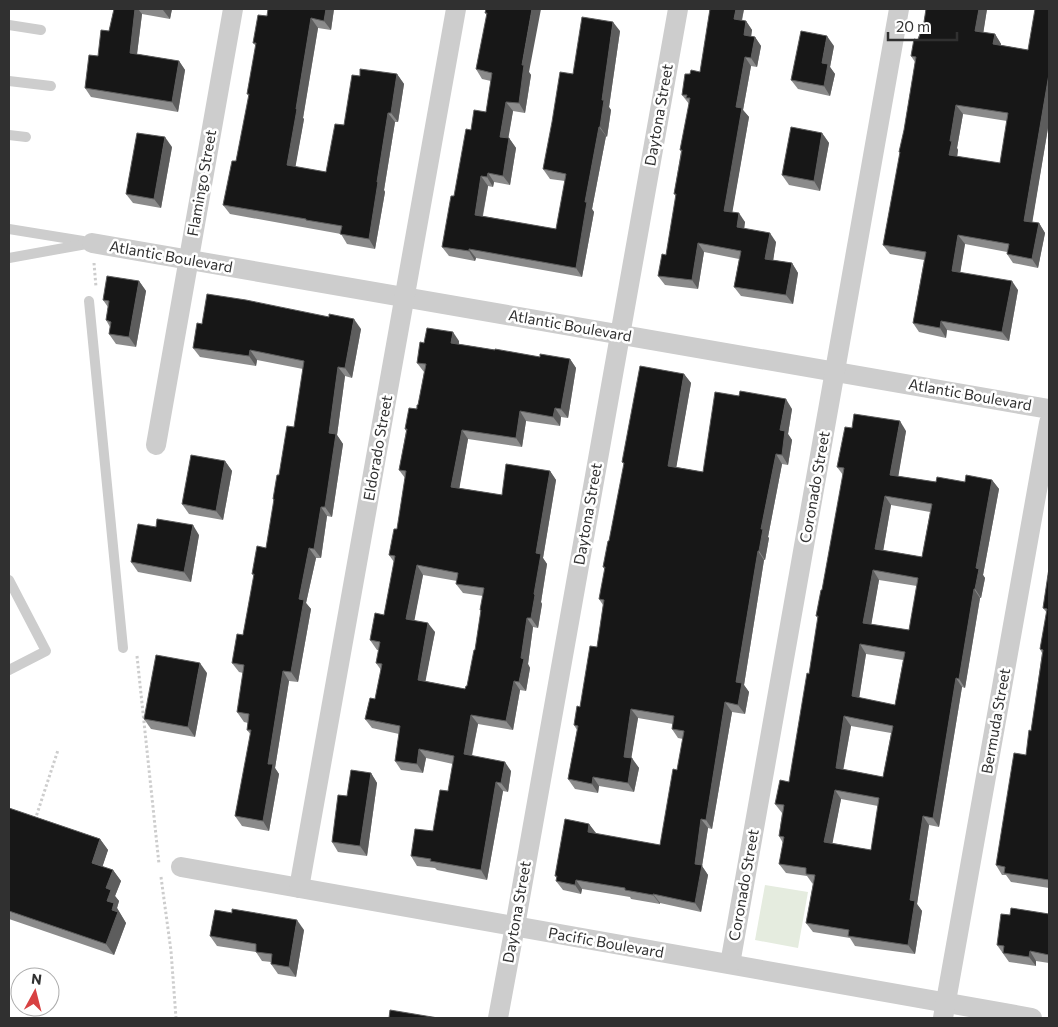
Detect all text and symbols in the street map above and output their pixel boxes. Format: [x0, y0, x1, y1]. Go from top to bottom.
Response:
scale bar [888, 10, 957, 42]
text: 20 m [896, 17, 930, 35]
street label: Daytona Street [640, 62, 676, 167]
street label: Flamingo Street [183, 128, 219, 238]
street label: Atlantic Boulevard [108, 236, 234, 276]
street label: Atlantic Boulevard [507, 305, 633, 345]
street label: Atlantic Boulevard [907, 374, 1033, 414]
street label: Eldorado Street [359, 394, 395, 502]
street label: Coronado Street [795, 429, 833, 544]
street label: Daytona Street [569, 461, 605, 566]
street label: Bermuda Street [977, 667, 1013, 775]
street label: Coronado Street [724, 827, 762, 942]
street label: Daytona Street [498, 859, 534, 964]
street label: Pacific Boulevard [547, 923, 665, 961]
north arrow [10, 967, 60, 1017]
text: N [30, 970, 43, 988]

